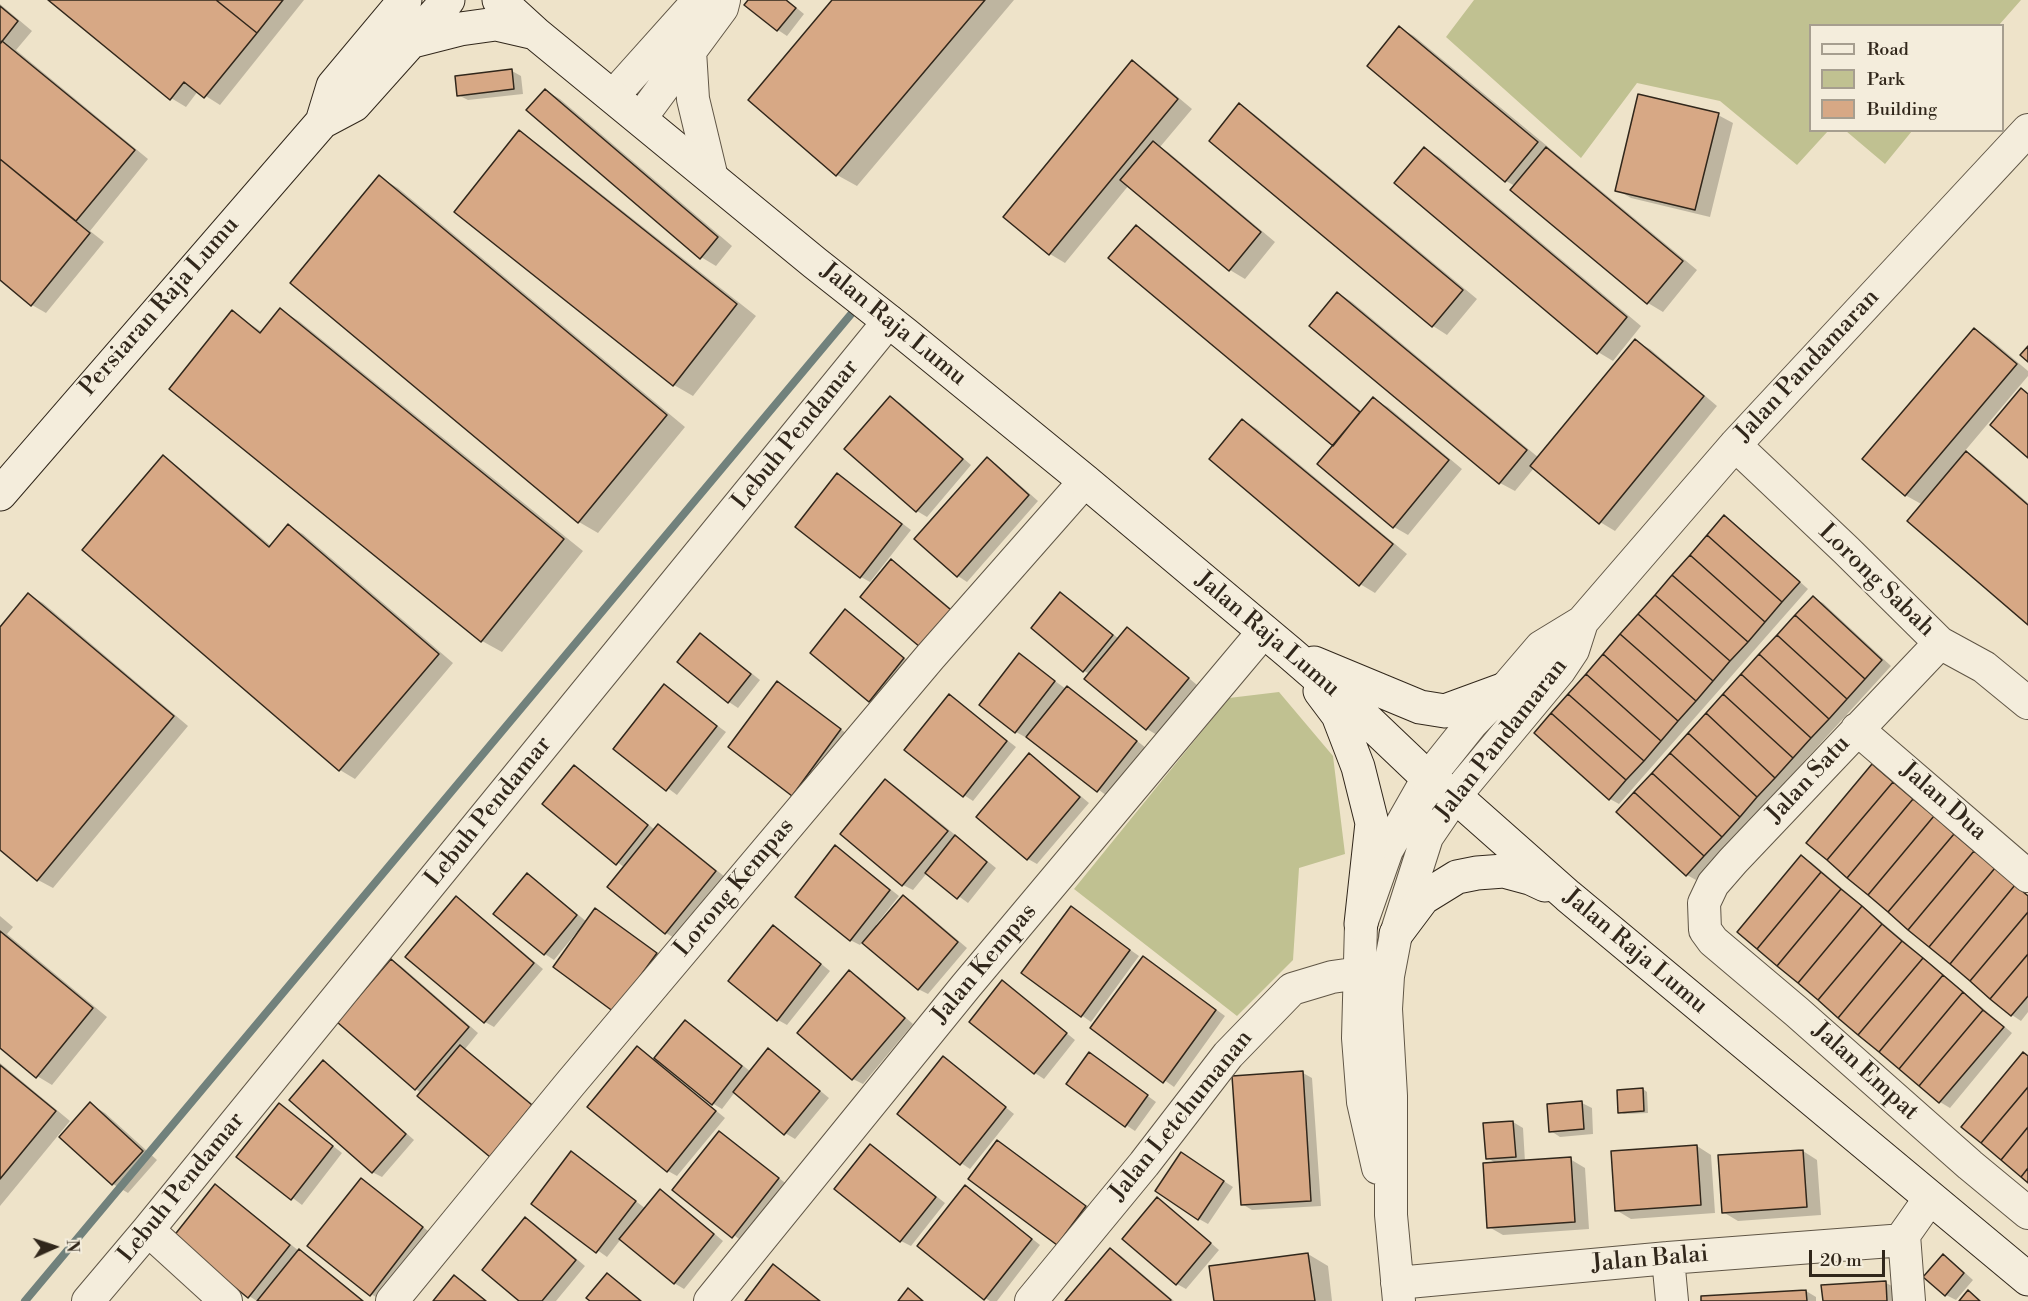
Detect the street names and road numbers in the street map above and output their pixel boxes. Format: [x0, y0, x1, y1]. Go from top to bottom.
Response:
street label: Persiaran Raja Lumu [74, 212, 246, 402]
street label: Jalan Raja Lumu [814, 257, 972, 393]
street label: Jalan Pandamaran [1730, 284, 1886, 448]
street label: Lebuh Pendamar [727, 354, 865, 516]
street label: Lorong Sabah [1812, 518, 1940, 644]
street label: Jalan Raja Lumu [1189, 566, 1345, 704]
street label: Jalan Pandamaran [1430, 653, 1574, 827]
street label: Jalan Satu [1761, 730, 1857, 830]
street label: Lebuh Pendamar [420, 731, 558, 893]
street label: Jalan Dua [1894, 757, 1992, 847]
street label: Lorong Kempas [669, 813, 801, 963]
street label: Jalan Raja Lumu [1557, 883, 1713, 1021]
street label: Jalan Kempas [926, 898, 1044, 1030]
street label: Jalan Empat [1806, 1017, 1924, 1127]
street label: Jalan Letchumanan [1104, 1025, 1260, 1207]
street label: Lebuh Pendamar [113, 1107, 251, 1269]
street label: Jalan Balai [1590, 1241, 1710, 1279]

